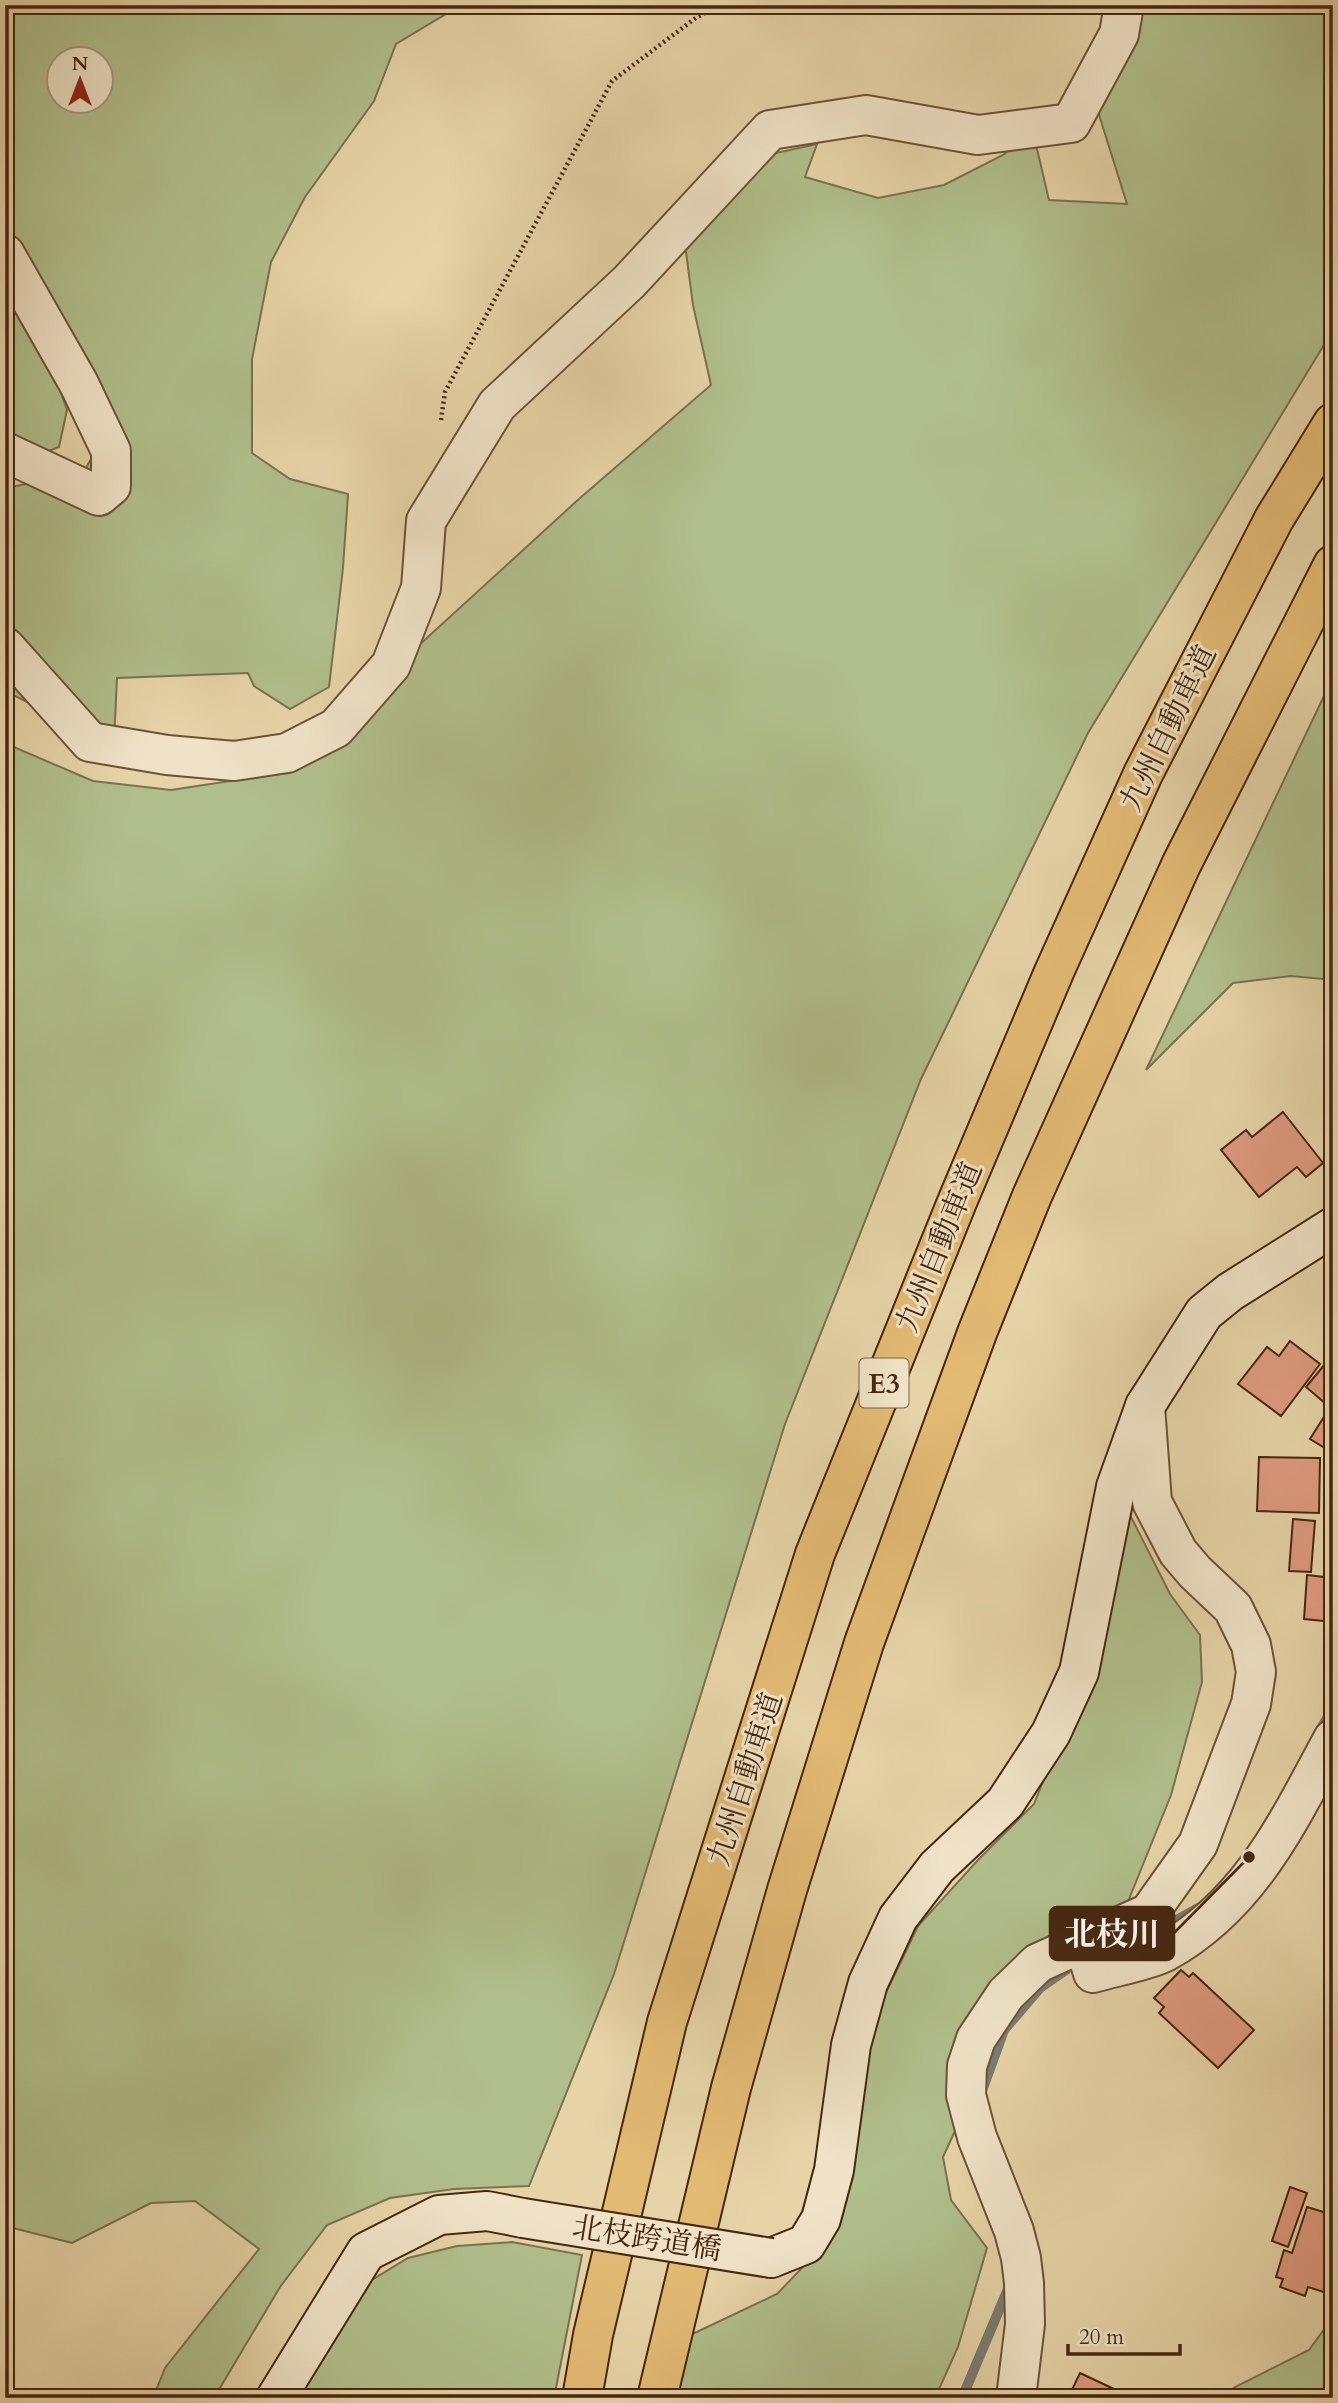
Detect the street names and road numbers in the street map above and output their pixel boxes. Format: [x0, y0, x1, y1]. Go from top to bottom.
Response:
street label: 九州自動車道 [1111, 638, 1226, 818]
street label: 九州自動車道 [887, 1156, 992, 1338]
road number: E3 [860, 1358, 908, 1408]
street label: 九州自動車道 [698, 1687, 793, 1871]
street label: 北枝跨道橋 [570, 2207, 724, 2270]

